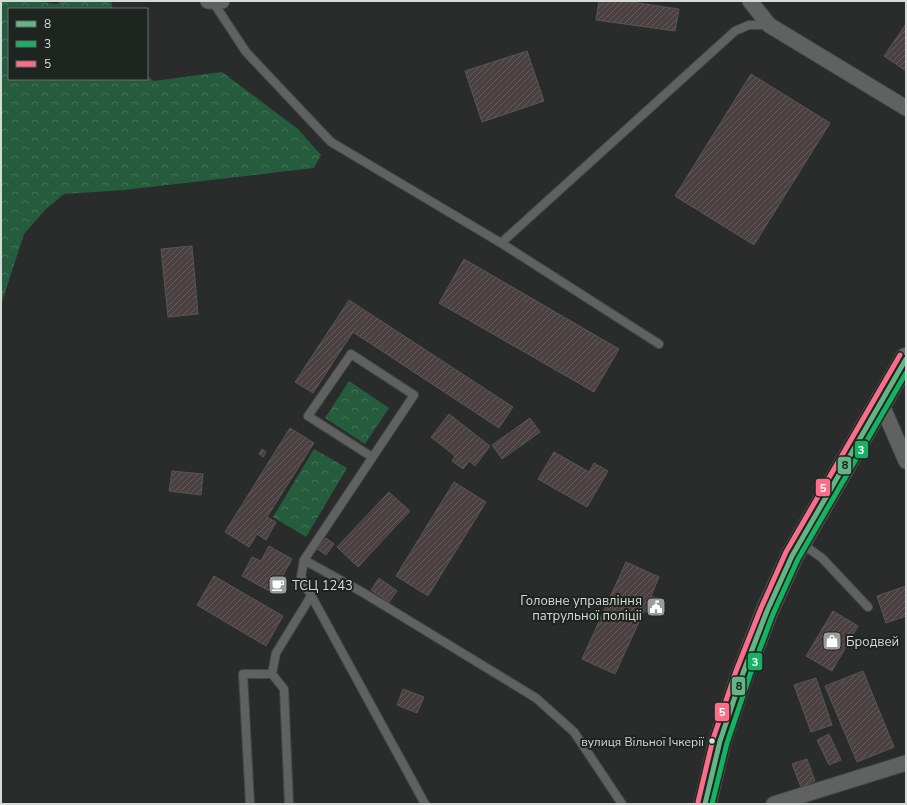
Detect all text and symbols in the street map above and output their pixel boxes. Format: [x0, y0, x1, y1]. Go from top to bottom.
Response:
legend [8, 8, 148, 80]
text: 8 [44, 16, 51, 32]
text: 3 [44, 36, 51, 52]
text: 5 [44, 56, 51, 72]
line badge: 3 [854, 440, 869, 459]
text: 3 [858, 443, 864, 458]
line badge: 8 [837, 456, 852, 475]
text: 8 [842, 458, 849, 473]
line badge: 5 [815, 478, 831, 497]
text: 5 [820, 481, 827, 496]
cafe icon: ТСЦ 1243 [267, 574, 289, 596]
place label: ТСЦ 1243 [292, 577, 353, 595]
place label: Головне управління патрульної поліціі [520, 592, 642, 625]
public building icon: Головне управління патрульної поліціі [645, 596, 667, 618]
shop icon: Бродвей [821, 630, 843, 652]
place label: Бродвей [846, 633, 899, 651]
line badge: 3 [747, 652, 763, 671]
text: 3 [752, 655, 758, 670]
line badge: 8 [731, 676, 746, 696]
text: 8 [736, 679, 743, 694]
line badge: 5 [714, 702, 730, 722]
text: 5 [719, 705, 726, 720]
place label: вулиця Вільної Ічкерії [581, 734, 705, 750]
marker: вулиця Вільної Ічкерії [707, 736, 717, 746]

